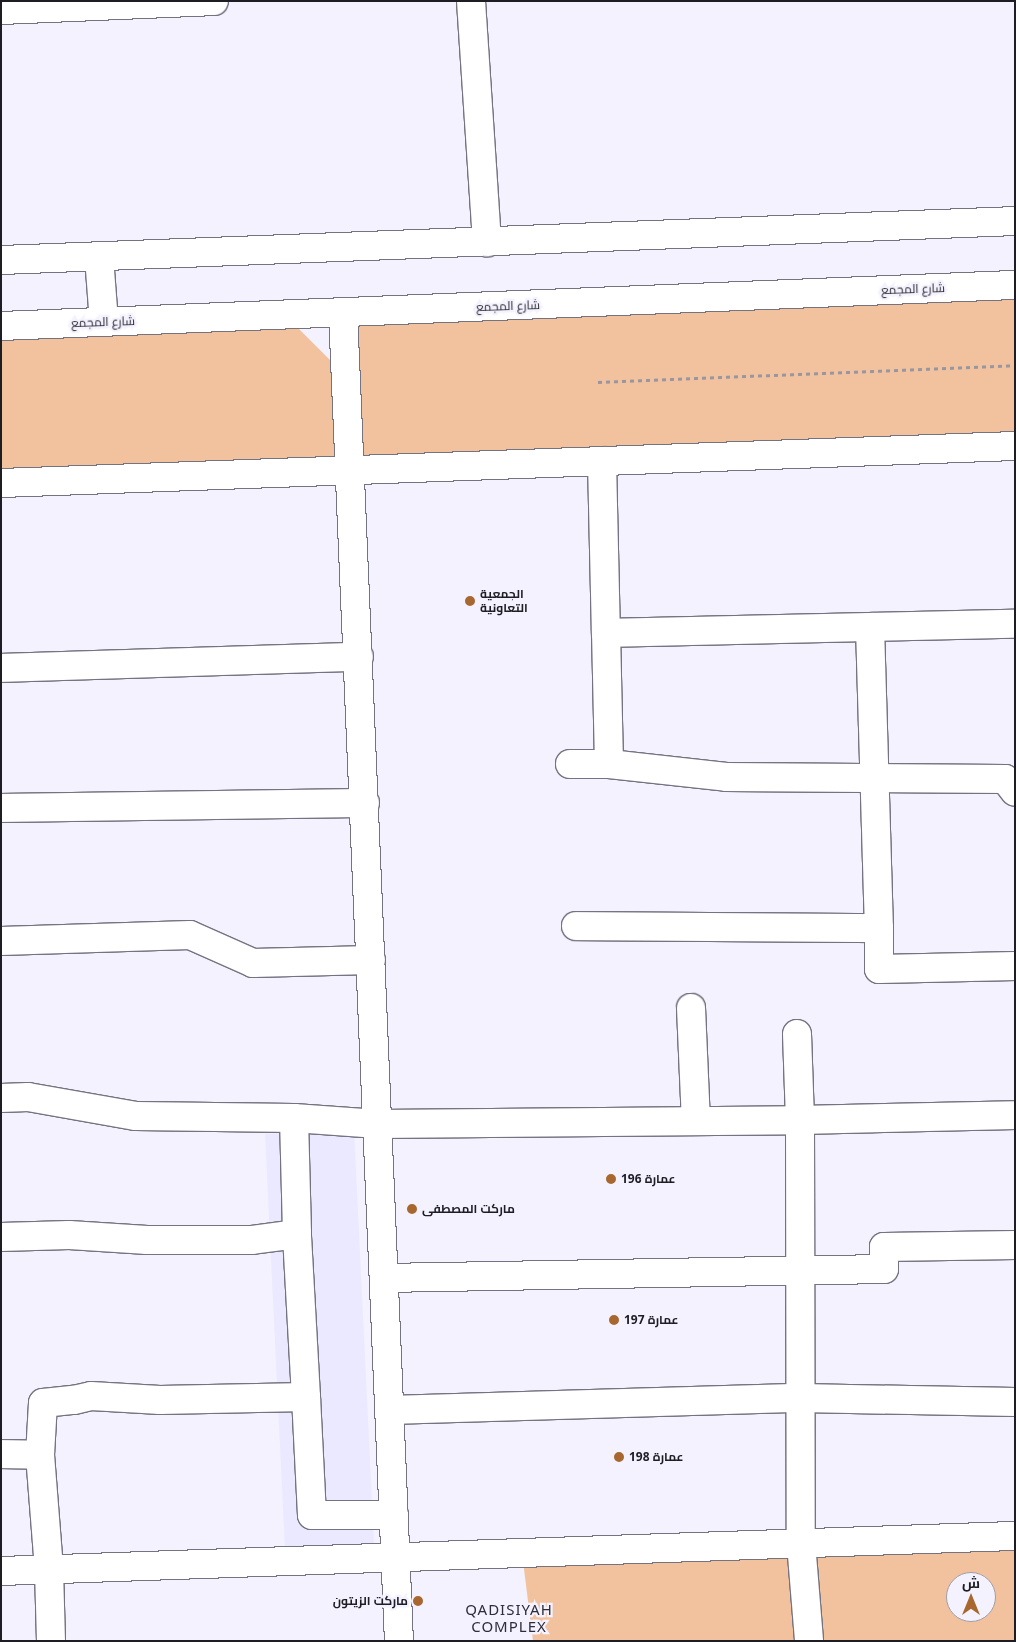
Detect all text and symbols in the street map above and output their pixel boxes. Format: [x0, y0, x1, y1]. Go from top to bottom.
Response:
street label: شارع المجمع [881, 281, 945, 297]
street label: شارع المجمع [476, 298, 540, 314]
street label: شارع المجمع [71, 314, 135, 330]
place label: الجمعية التعاونية [480, 587, 528, 615]
marker: الجمعية التعاونية [464, 595, 476, 607]
place label: عمارة 196 [621, 1172, 675, 1186]
marker: عمارة 196 [605, 1173, 617, 1185]
place label: ماركت المصطفى [422, 1202, 515, 1216]
marker: ماركت المصطفى [406, 1203, 418, 1215]
place label: عمارة 197 [624, 1313, 678, 1327]
marker: عمارة 197 [608, 1314, 620, 1326]
place label: عمارة 198 [629, 1450, 683, 1464]
marker: عمارة 198 [613, 1451, 625, 1463]
north arrow [946, 1572, 996, 1622]
text: ش [962, 1573, 980, 1592]
place label: ماركت الزيتون [333, 1594, 408, 1608]
marker: ماركت الزيتون [412, 1595, 424, 1607]
district label: QADISIYAH COMPLEX [464, 1600, 554, 1635]

